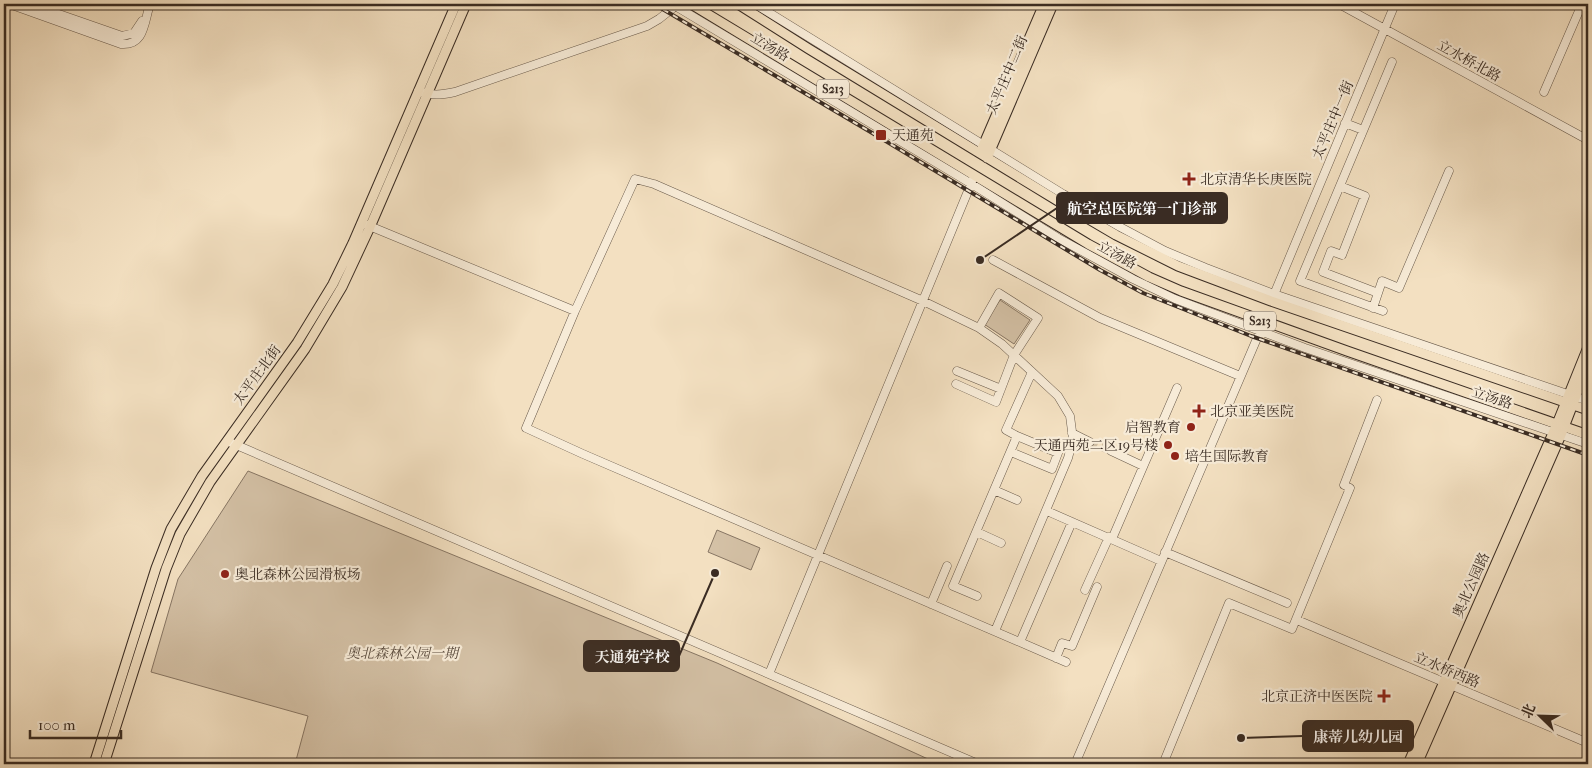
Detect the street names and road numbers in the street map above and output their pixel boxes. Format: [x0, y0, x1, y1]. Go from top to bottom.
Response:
street label: 立汤路 [748, 29, 792, 65]
street label: 太平庄中二街 [983, 33, 1031, 117]
street label: 立水桥北路 [1434, 37, 1504, 85]
street label: 太平庄中一街 [1309, 78, 1357, 162]
road number: S213 [817, 80, 849, 98]
street label: 立汤路 [1095, 237, 1139, 273]
road number: S213 [1244, 312, 1276, 331]
street label: 太平庄北街 [230, 342, 284, 408]
street label: 立汤路 [1469, 383, 1515, 413]
street label: 奥北公园路 [1449, 550, 1493, 620]
street label: 立水桥西路 [1411, 649, 1483, 691]

